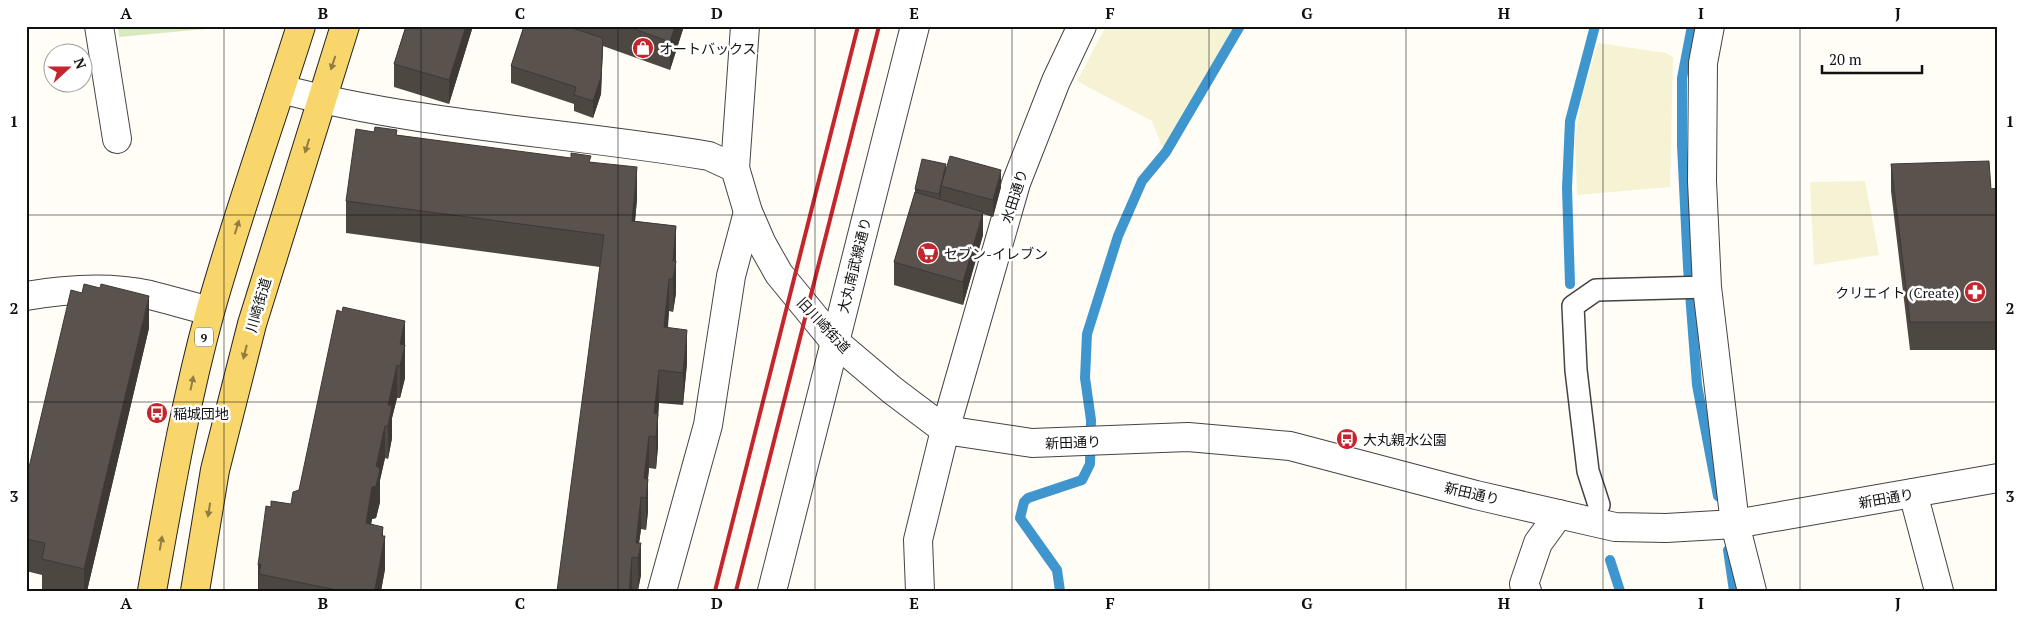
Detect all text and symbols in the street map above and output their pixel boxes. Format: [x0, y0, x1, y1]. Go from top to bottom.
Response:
text: A [120, 2, 132, 24]
text: B [318, 2, 328, 24]
text: C [515, 2, 525, 24]
text: D [711, 2, 723, 24]
text: E [909, 2, 919, 24]
text: F [1105, 2, 1115, 24]
text: G [1301, 2, 1313, 24]
text: H [1498, 2, 1510, 24]
text: I [1698, 2, 1704, 24]
text: J [1895, 2, 1901, 24]
shop icon: オートバックス [631, 36, 655, 60]
place label: オートバックス [659, 39, 757, 58]
north arrow [42, 42, 92, 92]
scale bar [1822, 42, 1922, 74]
text: 20 m [1829, 49, 1862, 69]
text: N [70, 55, 92, 72]
one-way arrow [329, 56, 337, 71]
text: 1 [9, 110, 19, 132]
text: 1 [2005, 110, 2015, 132]
one-way arrow [302, 139, 310, 154]
street label: 水田通り [996, 166, 1032, 226]
street label: 大丸南武線通り [833, 215, 875, 315]
one-way arrow [233, 220, 241, 235]
supermarket icon: セブン-イレブン [916, 241, 940, 265]
place label: セブン-イレブン [944, 244, 1048, 263]
street label: 川崎街道 [241, 275, 275, 335]
pharmacy icon: クリエイト (Create) [1963, 280, 1987, 304]
place label: クリエイト (Create) [1835, 283, 1959, 302]
street label: 旧川崎街道 [793, 293, 855, 357]
text: 2 [9, 297, 19, 319]
text: 2 [2005, 297, 2015, 319]
road number: 9 [195, 328, 213, 347]
one-way arrow [241, 344, 249, 359]
one-way arrow [188, 376, 196, 391]
bus stop icon: 稲城団地 [145, 401, 169, 425]
place label: 稲城団地 [173, 404, 229, 423]
bus stop icon: 大丸親水公園 [1335, 427, 1359, 451]
place label: 大丸親水公園 [1363, 430, 1447, 449]
street label: 新田通り [1045, 432, 1101, 452]
street label: 新田通り [1443, 477, 1501, 509]
street label: 新田通り [1857, 484, 1915, 512]
text: 3 [9, 485, 19, 507]
text: 3 [2005, 485, 2015, 507]
one-way arrow [204, 503, 212, 519]
one-way arrow [157, 535, 165, 550]
text: A [120, 592, 132, 614]
text: B [318, 592, 328, 614]
text: C [515, 592, 525, 614]
text: D [711, 592, 723, 614]
text: E [909, 592, 919, 614]
text: F [1105, 592, 1115, 614]
text: G [1301, 592, 1313, 614]
text: H [1498, 592, 1510, 614]
text: I [1698, 592, 1704, 614]
text: J [1895, 592, 1901, 614]

